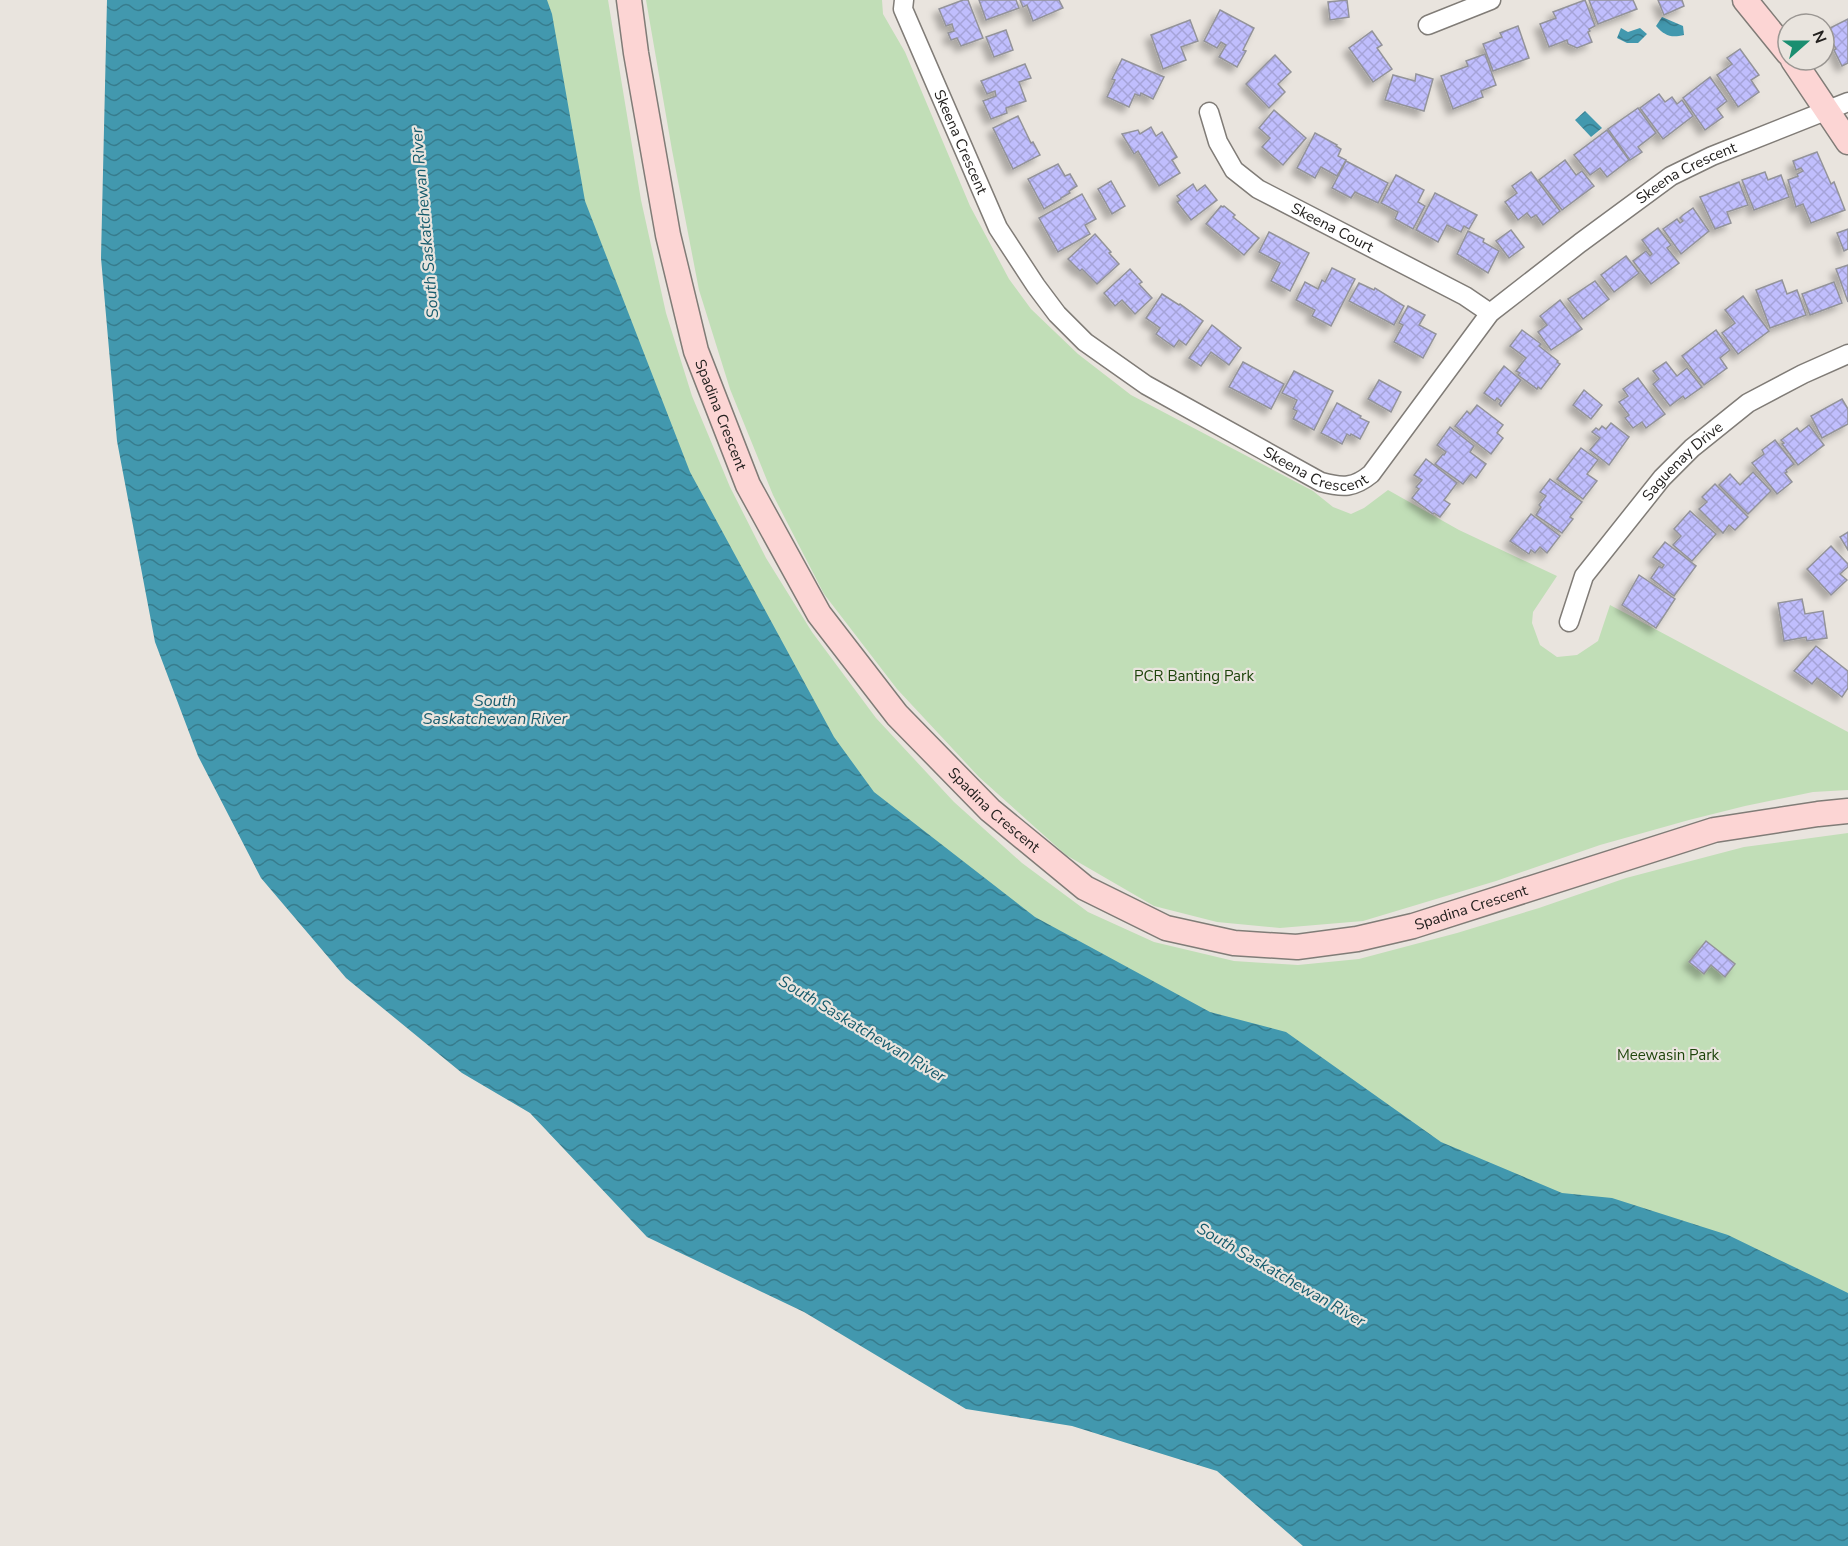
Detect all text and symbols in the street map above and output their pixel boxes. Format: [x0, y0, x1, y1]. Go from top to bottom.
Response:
north arrow [1776, 12, 1836, 72]
text: N [1807, 27, 1831, 47]
street label: Skeena Crescent [929, 87, 992, 198]
water label: South Saskatchewan River [406, 126, 444, 319]
street label: Skeena Crescent [1632, 137, 1740, 208]
street label: Skeena Court [1288, 198, 1378, 257]
street label: Spadina Crescent [690, 356, 752, 474]
street label: Saguenay Drive [1638, 417, 1727, 505]
street label: Skeena Crescent [1260, 442, 1372, 496]
park label: PCR Banting Park [1134, 666, 1254, 686]
water label: South Saskatchewan River [423, 690, 569, 730]
street label: Spadina Crescent [944, 763, 1045, 857]
street label: Spadina Crescent [1412, 880, 1531, 935]
water label: South Saskatchewan River [774, 970, 951, 1088]
park label: Meewasin Park [1617, 1045, 1720, 1065]
water label: South Saskatchewan River [1193, 1218, 1370, 1333]

